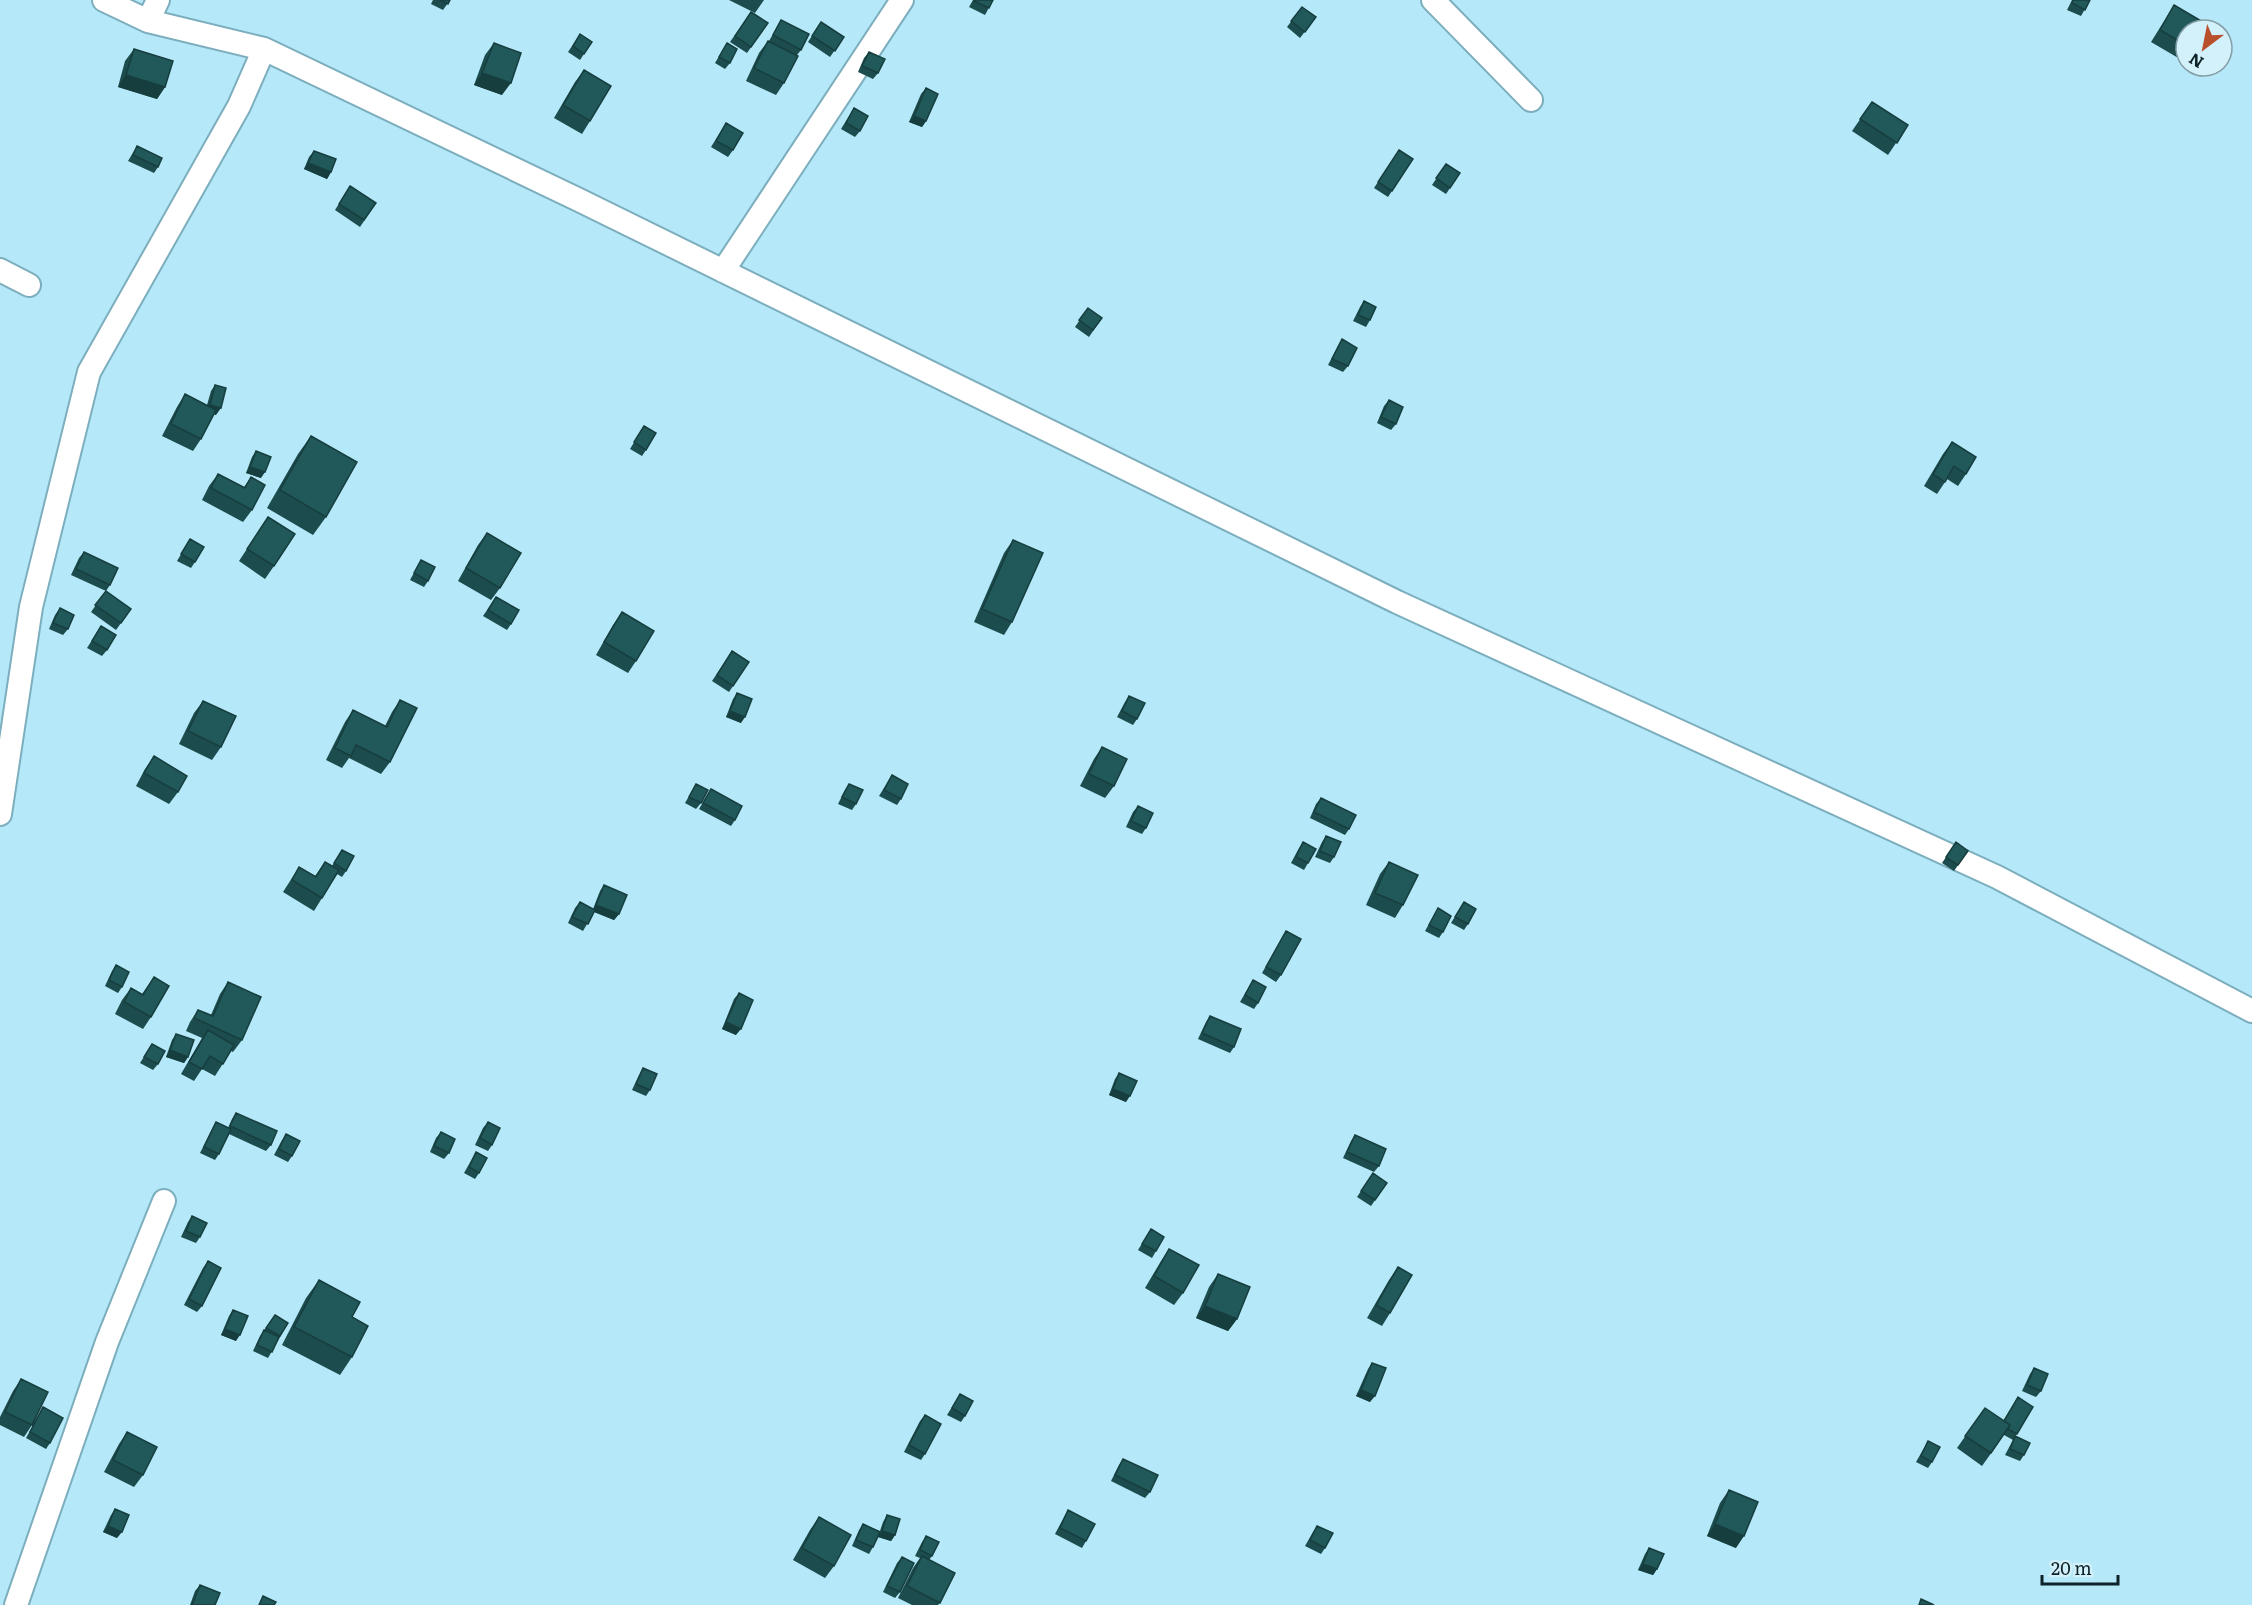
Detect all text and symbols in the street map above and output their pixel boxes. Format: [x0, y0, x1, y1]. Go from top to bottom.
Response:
north arrow [2174, 18, 2234, 78]
text: N [2183, 48, 2208, 75]
scale bar [2042, 1548, 2118, 1586]
text: 20 m [2051, 1554, 2092, 1581]

